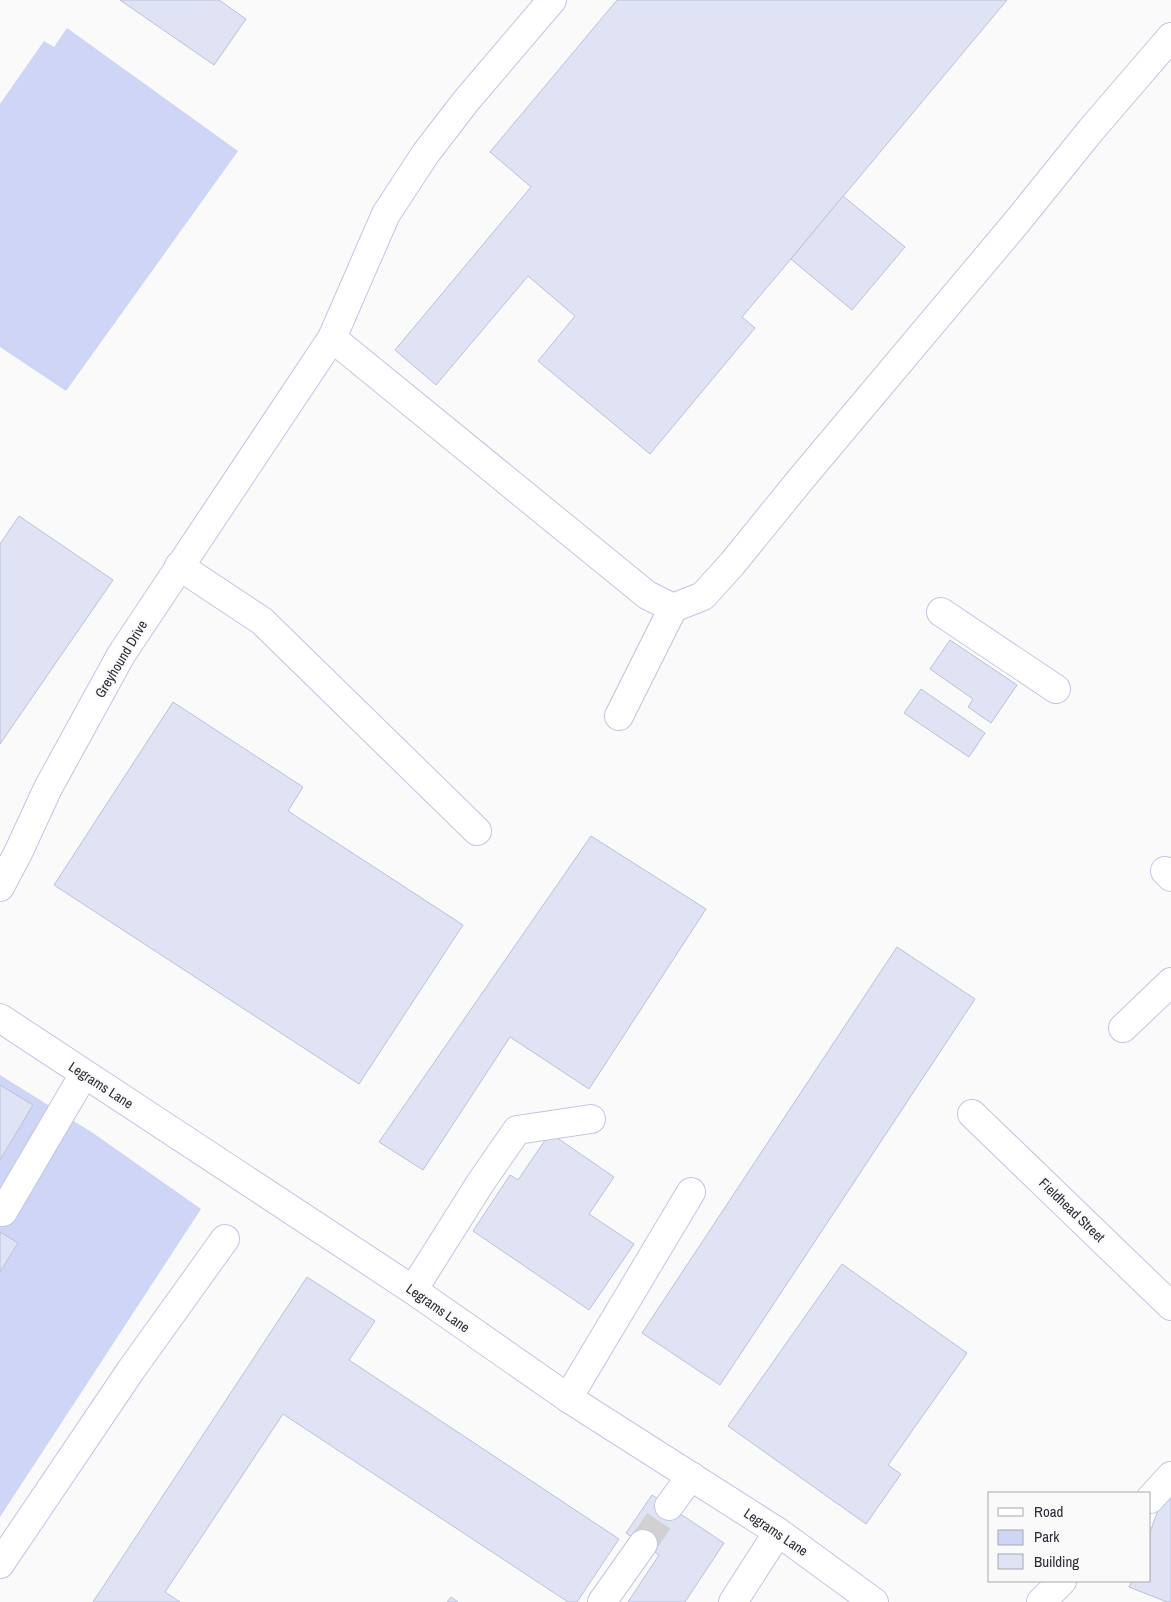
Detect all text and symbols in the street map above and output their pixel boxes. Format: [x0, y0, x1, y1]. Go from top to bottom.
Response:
street label: Greyhound Drive [91, 617, 151, 701]
street label: Legrams Lane [65, 1057, 137, 1113]
street label: Fieldhead Street [1035, 1174, 1109, 1246]
street label: Legrams Lane [403, 1280, 473, 1336]
legend [988, 1492, 1151, 1582]
text: Road [1034, 1501, 1063, 1522]
street label: Legrams Lane [741, 1504, 811, 1560]
text: Park [1034, 1526, 1060, 1547]
text: Building [1034, 1551, 1079, 1572]

